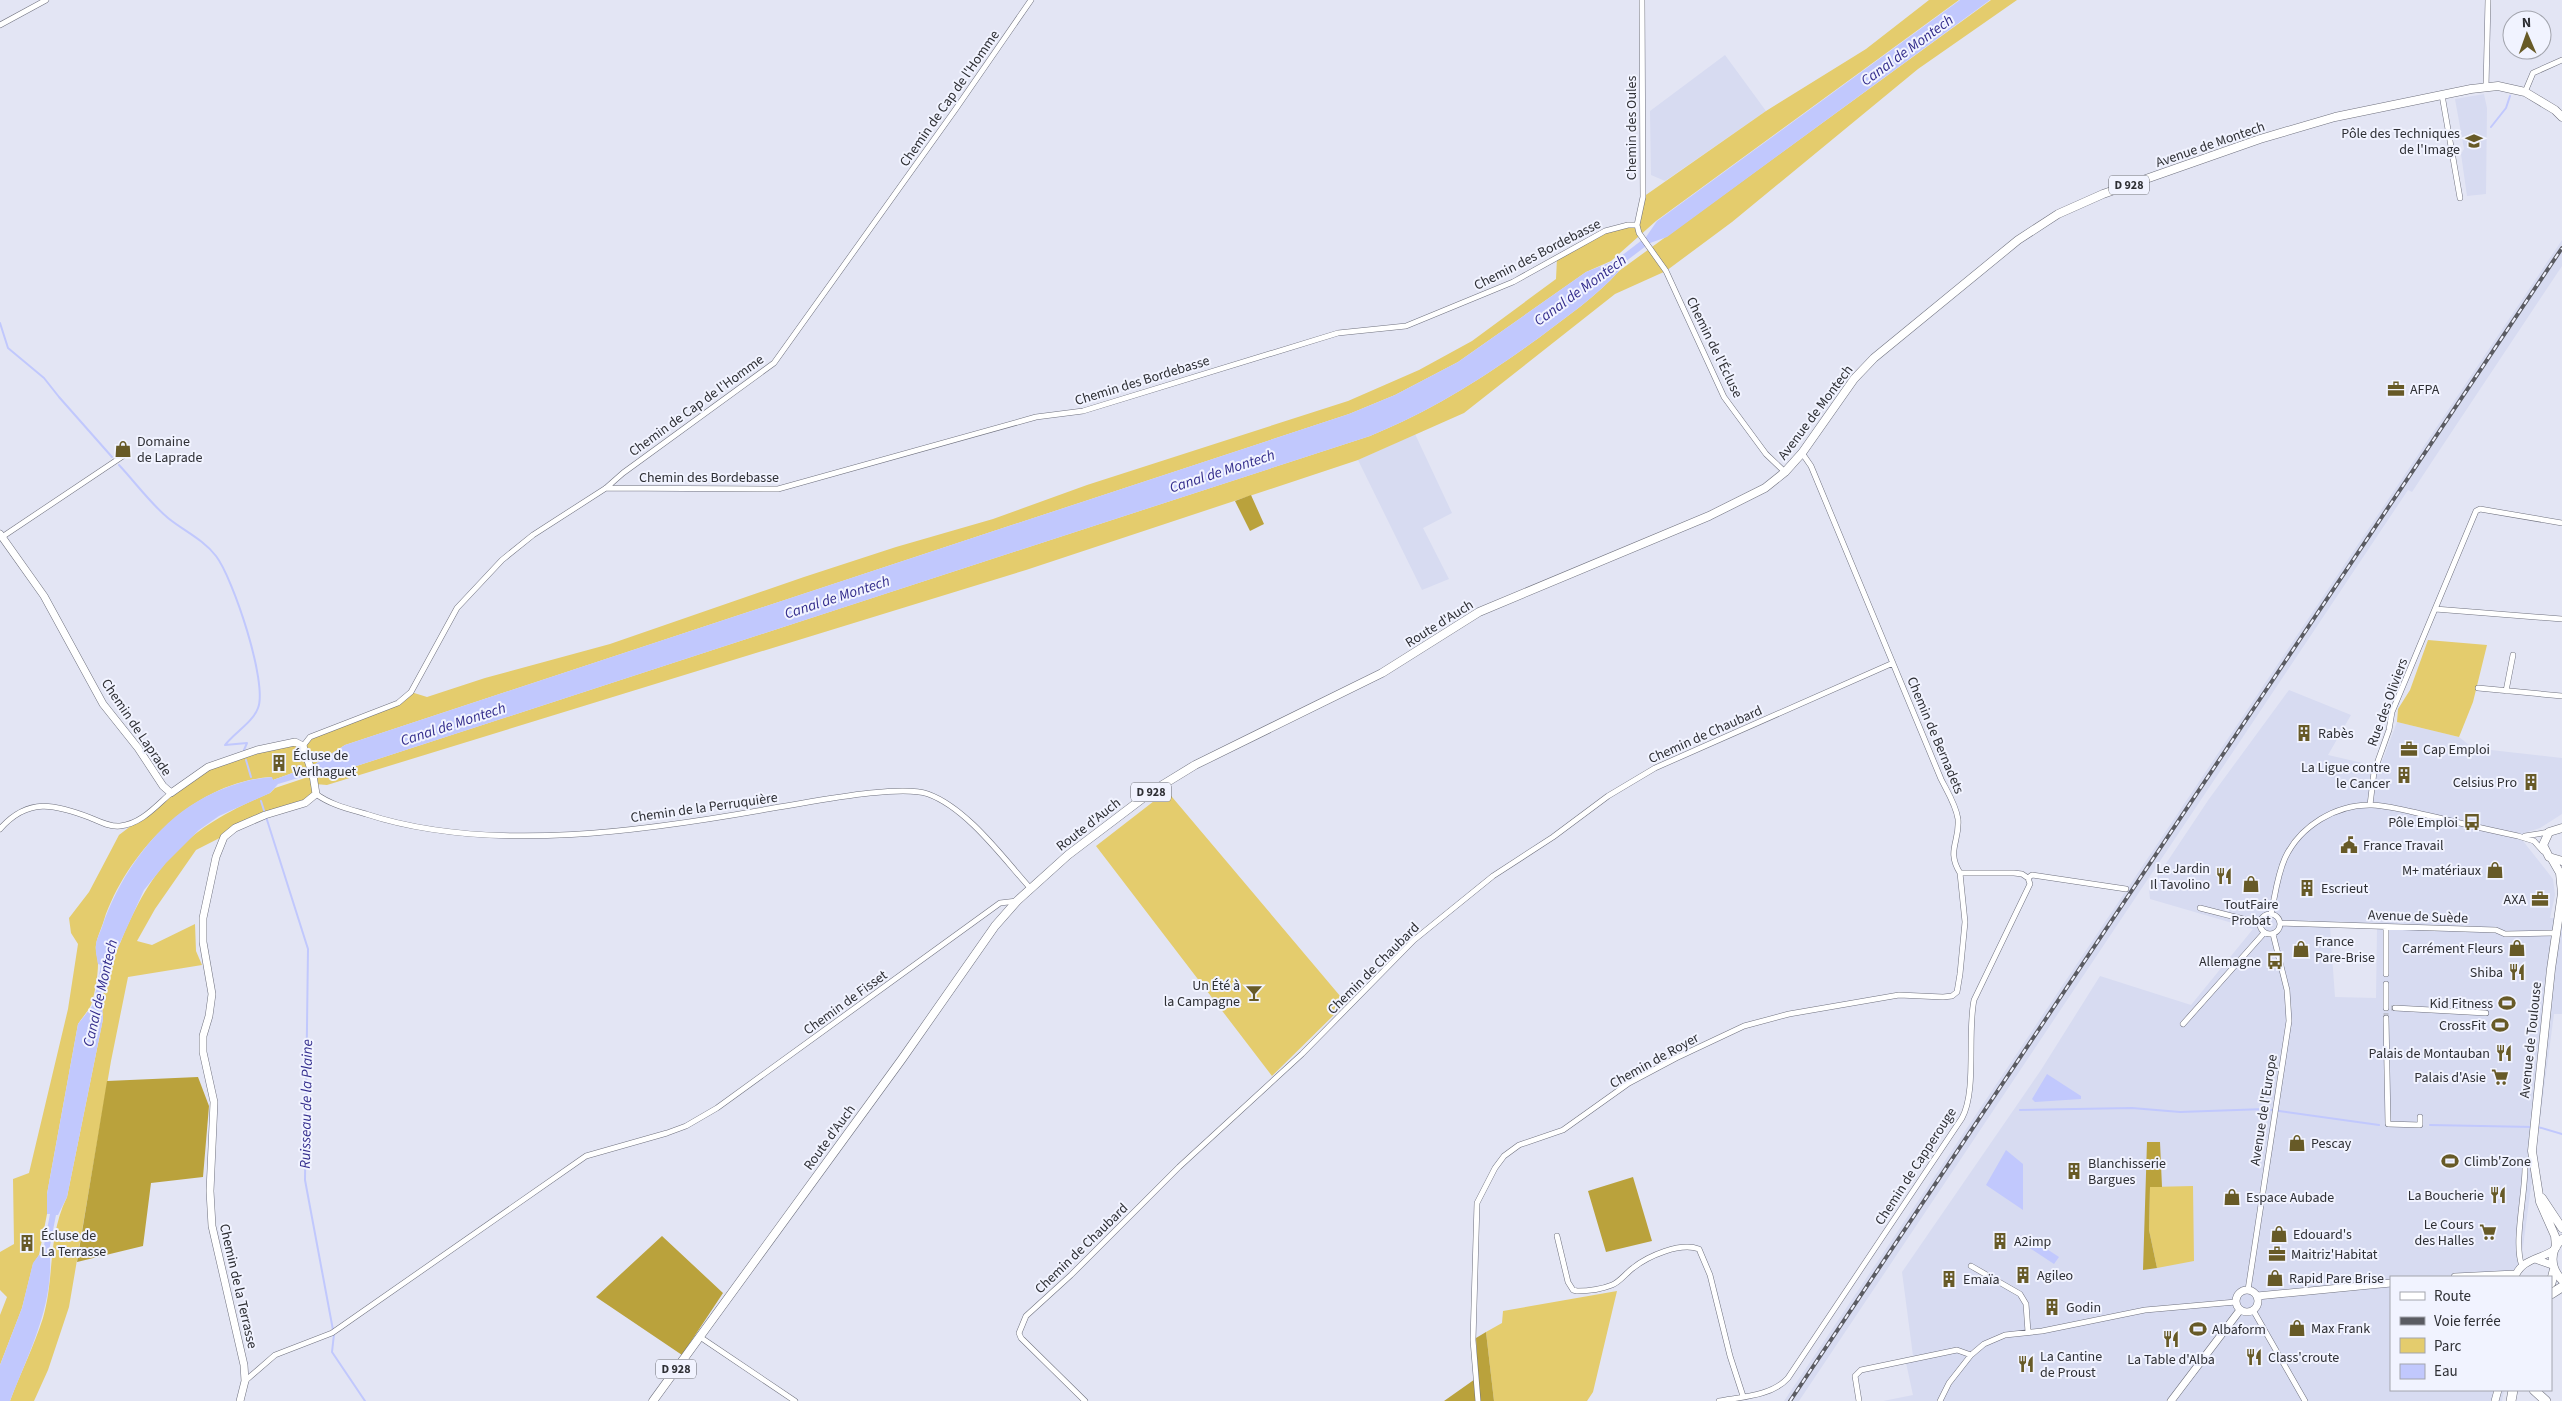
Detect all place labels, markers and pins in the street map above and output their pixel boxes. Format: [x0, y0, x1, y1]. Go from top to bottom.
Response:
place label: Pôle des Techniques de l'Image [2341, 124, 2460, 160]
school or university icon: Pôle des Techniques de l'Image [2464, 131, 2484, 151]
office icon: AFPA [2386, 379, 2406, 399]
place label: AFPA [2410, 380, 2440, 400]
place label: Domaine de Laprade [137, 432, 202, 468]
shop icon: Domaine de Laprade [113, 439, 133, 459]
building icon: Rabès [2294, 723, 2314, 743]
place label: Rabès [2318, 724, 2354, 744]
office icon: Cap Emploi [2399, 739, 2419, 759]
place label: Cap Emploi [2423, 740, 2490, 760]
place label: Écluse de Verlhaguet [293, 746, 357, 782]
building icon: Écluse de Verlhaguet [269, 753, 289, 773]
place label: La Ligue contre le Cancer [2301, 758, 2390, 794]
building icon: La Ligue contre le Cancer [2394, 765, 2414, 785]
building icon: Celsius Pro [2521, 772, 2541, 792]
place label: Celsius Pro [2453, 773, 2517, 793]
bus stop icon: Pôle Emploi [2462, 812, 2482, 832]
place label: Pôle Emploi [2388, 813, 2458, 833]
public building icon: France Travail [2339, 835, 2359, 855]
place label: France Travail [2363, 836, 2444, 856]
place label: Le Jardin Il Tavolino [2150, 859, 2210, 895]
shop icon: M+ matériaux [2485, 860, 2505, 880]
place label: M+ matériaux [2402, 861, 2482, 881]
restaurant icon: Le Jardin Il Tavolino [2214, 866, 2234, 886]
shop icon: ToutFaire Probat [2241, 874, 2261, 894]
building icon: Escrieut [2297, 878, 2317, 898]
place label: Escrieut [2321, 879, 2368, 899]
office icon: AXA [2530, 889, 2550, 909]
place label: AXA [2504, 890, 2526, 910]
place label: ToutFaire Probat [2223, 895, 2279, 931]
place label: France Pare-Brise [2315, 932, 2375, 968]
shop icon: Carrément Fleurs [2507, 938, 2527, 958]
shop icon: France Pare-Brise [2291, 939, 2311, 959]
place label: Carrément Fleurs [2402, 939, 2503, 959]
bus stop icon: Allemagne [2265, 951, 2285, 971]
place label: Allemagne [2199, 952, 2261, 972]
restaurant icon: Shiba [2507, 962, 2527, 982]
place label: Shiba [2470, 963, 2503, 983]
place label: Un Été à la Campagne [1164, 976, 1240, 1012]
bar icon: Un Été à la Campagne [1244, 983, 1264, 1003]
sports icon: Kid Fitness [2497, 993, 2517, 1013]
place label: Kid Fitness [2429, 994, 2493, 1014]
sports icon: CrossFit [2490, 1015, 2510, 1035]
place label: CrossFit [2439, 1016, 2486, 1036]
restaurant icon: Palais de Montauban [2494, 1043, 2514, 1063]
place label: Palais de Montauban [2369, 1044, 2490, 1064]
supermarket icon: Palais d'Asie [2490, 1067, 2510, 1087]
place label: Palais d'Asie [2414, 1068, 2486, 1088]
shop icon: Pescay [2287, 1133, 2307, 1153]
place label: Pescay [2311, 1134, 2352, 1154]
sports icon: Climb'Zone [2440, 1151, 2460, 1171]
place label: Climb'Zone [2464, 1152, 2531, 1172]
place label: Blanchisserie Bargues [2088, 1154, 2166, 1190]
building icon: Blanchisserie Bargues [2064, 1161, 2084, 1181]
restaurant icon: La Boucherie [2488, 1185, 2508, 1205]
place label: La Boucherie [2408, 1186, 2484, 1206]
shop icon: Espace Aubade [2222, 1187, 2242, 1207]
place label: Espace Aubade [2246, 1188, 2334, 1208]
place label: Le Cours des Halles [2414, 1215, 2474, 1251]
supermarket icon: Le Cours des Halles [2478, 1222, 2498, 1242]
shop icon: Edouard's [2269, 1224, 2289, 1244]
place label: Edouard's [2293, 1225, 2352, 1245]
place label: Écluse de La Terrasse [41, 1226, 106, 1262]
building icon: A2imp [1990, 1231, 2010, 1251]
place label: A2imp [2014, 1232, 2052, 1252]
building icon: Écluse de La Terrasse [17, 1233, 37, 1253]
office icon: Maitriz'Habitat [2267, 1244, 2287, 1264]
place label: Maitriz'Habitat [2291, 1245, 2378, 1265]
building icon: Agileo [2013, 1265, 2033, 1285]
place label: Agileo [2037, 1266, 2073, 1286]
shop icon: Rapid Pare Brise [2265, 1268, 2285, 1288]
building icon: Emaïa [1939, 1269, 1959, 1289]
place label: Rapid Pare Brise [2289, 1269, 2384, 1289]
place label: Emaïa [1963, 1270, 2000, 1290]
building icon: Godin [2042, 1297, 2062, 1317]
place label: Godin [2066, 1298, 2101, 1318]
shop icon: Max Frank [2287, 1318, 2307, 1338]
sports icon: Albaform [2188, 1319, 2208, 1339]
place label: Max Frank [2311, 1319, 2370, 1339]
place label: Albaform [2212, 1320, 2266, 1340]
restaurant icon: La Table d'Alba [2161, 1329, 2181, 1349]
place label: La Cantine de Proust [2040, 1347, 2102, 1383]
restaurant icon: Class'croute [2244, 1347, 2264, 1367]
place label: Class'croute [2268, 1348, 2339, 1368]
place label: La Table d'Alba [2127, 1350, 2215, 1370]
restaurant icon: La Cantine de Proust [2016, 1354, 2036, 1374]

